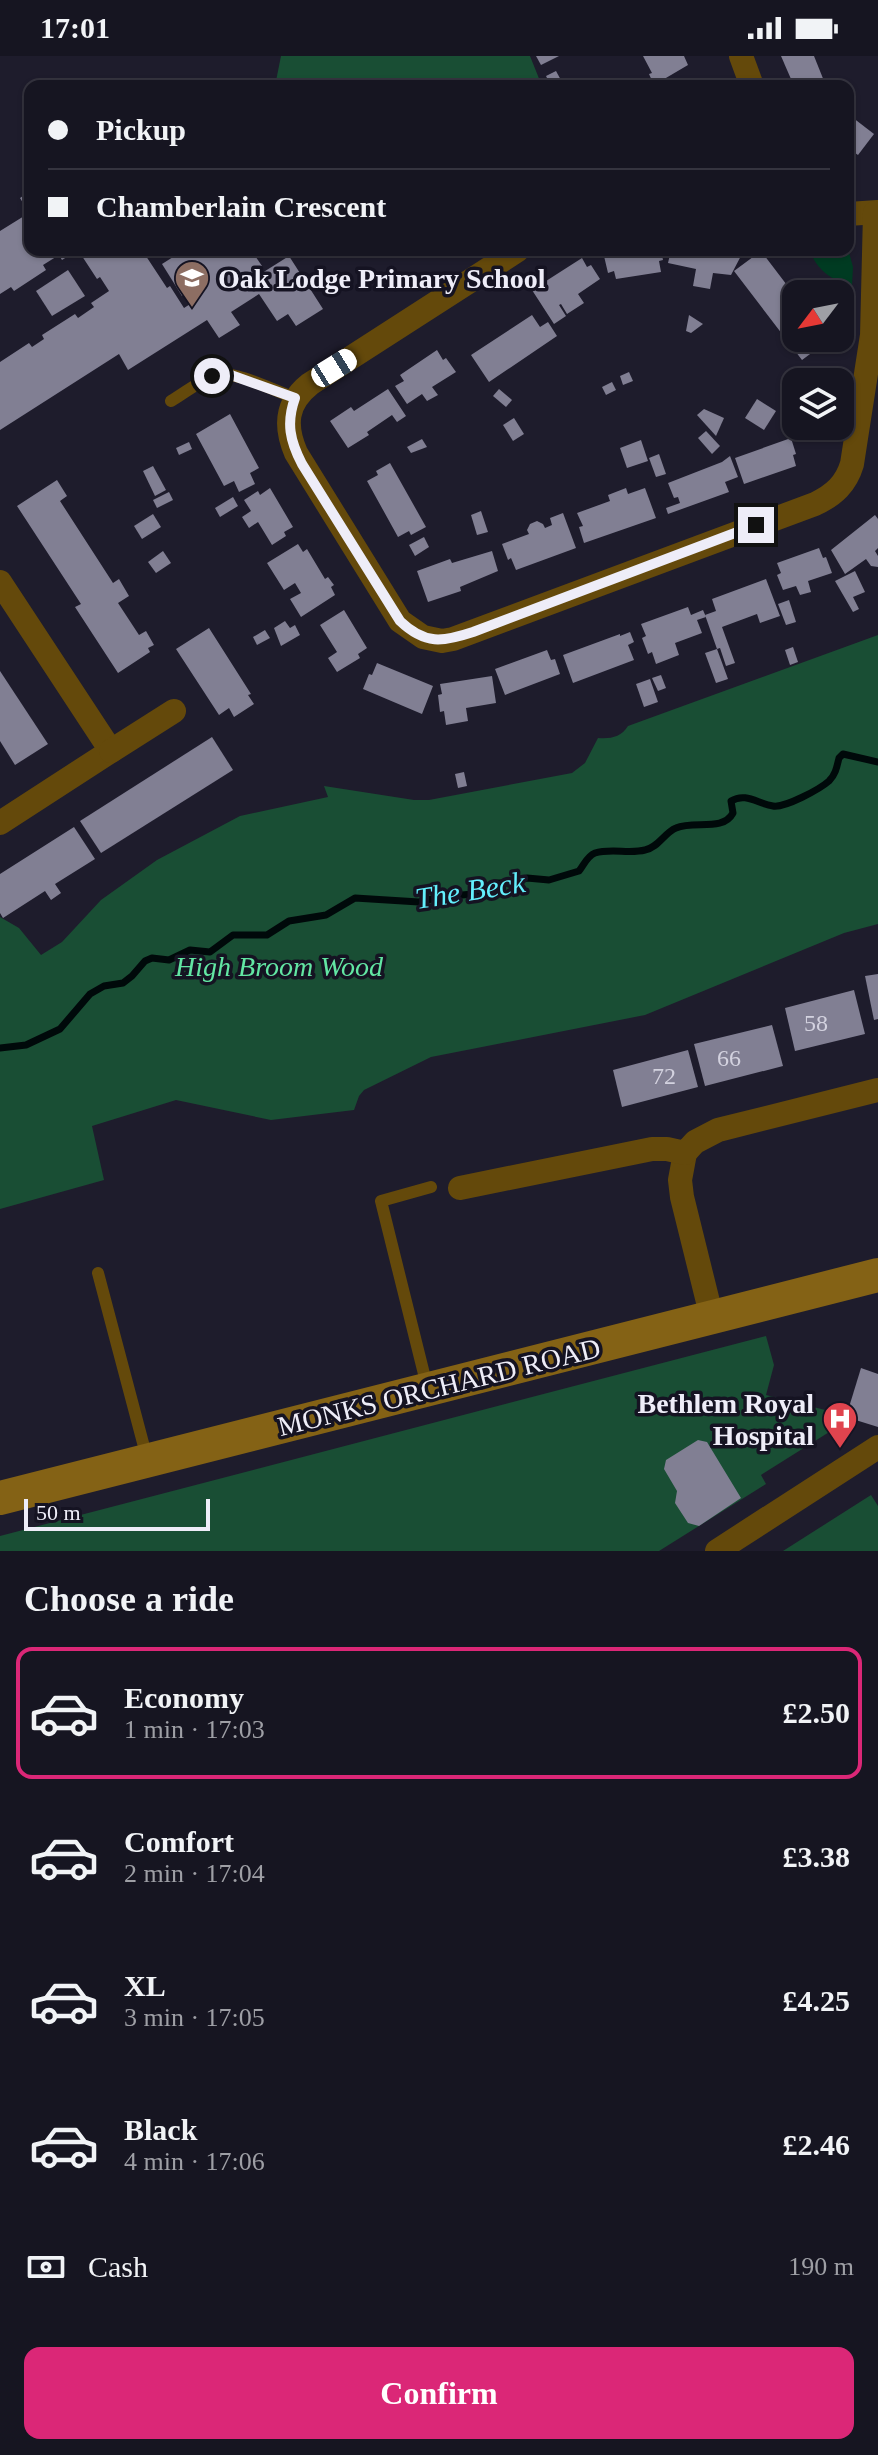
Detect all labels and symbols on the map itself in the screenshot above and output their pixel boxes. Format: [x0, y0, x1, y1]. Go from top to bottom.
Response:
school or university icon: Oak Lodge Primary School [173, 259, 211, 309]
place label: Oak Lodge Primary School [218, 263, 546, 294]
north arrow [782, 280, 854, 352]
car [307, 345, 361, 391]
route start [194, 358, 230, 394]
route end [738, 507, 774, 543]
water label: The Beck [413, 865, 528, 915]
park label: High Broom Wood [174, 951, 384, 982]
house number: 58 [804, 1010, 828, 1036]
house number: 66 [717, 1045, 741, 1071]
house number: 72 [652, 1063, 676, 1089]
street label: MONKS ORCHARD ROAD [274, 1332, 604, 1442]
place label: Bethlem Royal Hospital [637, 1388, 814, 1451]
hospital icon: Bethlem Royal Hospital [821, 1400, 859, 1450]
scale bar [24, 1495, 210, 1531]

